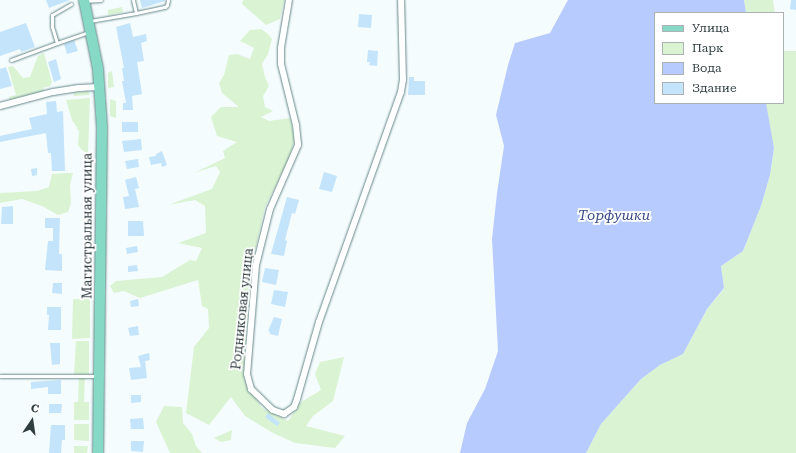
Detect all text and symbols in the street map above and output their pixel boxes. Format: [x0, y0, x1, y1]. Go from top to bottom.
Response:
legend [654, 12, 784, 104]
text: Улица [692, 21, 729, 35]
text: Парк [692, 41, 724, 55]
text: Вода [692, 61, 721, 75]
text: Здание [692, 81, 736, 95]
street label: Магистральная улица [80, 153, 96, 299]
water label: Торфушки [578, 207, 650, 223]
street label: Родниковая улица [229, 248, 257, 370]
north arrow [12, 401, 52, 441]
text: С [30, 402, 40, 416]

